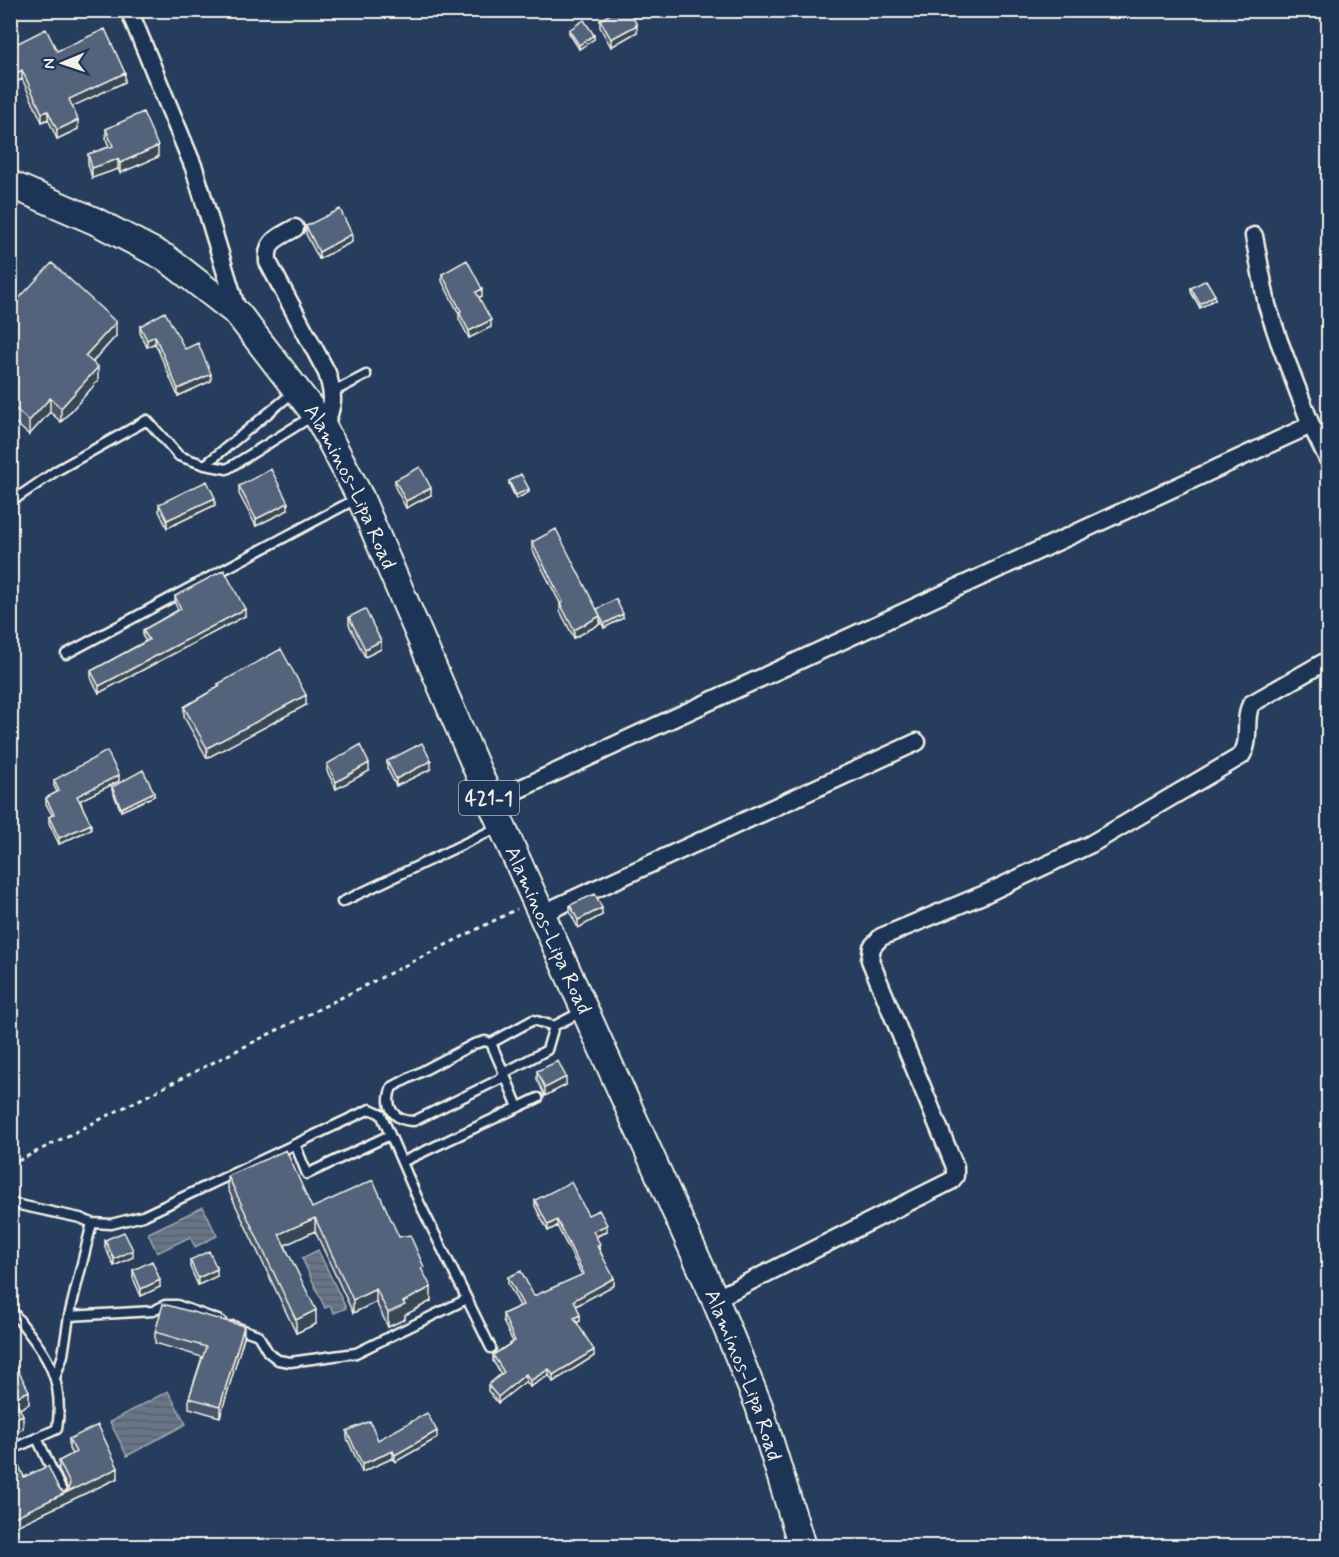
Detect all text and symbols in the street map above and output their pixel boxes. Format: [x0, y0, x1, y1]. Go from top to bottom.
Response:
north arrow [33, 33, 93, 93]
text: N [39, 58, 60, 69]
street label: Alaminos-Lipa Road [297, 398, 402, 574]
road number: 421-1 [459, 781, 519, 815]
street label: Alaminos-Lipa Road [498, 842, 598, 1019]
street label: Alaminos-Lipa Road [697, 1285, 788, 1464]

